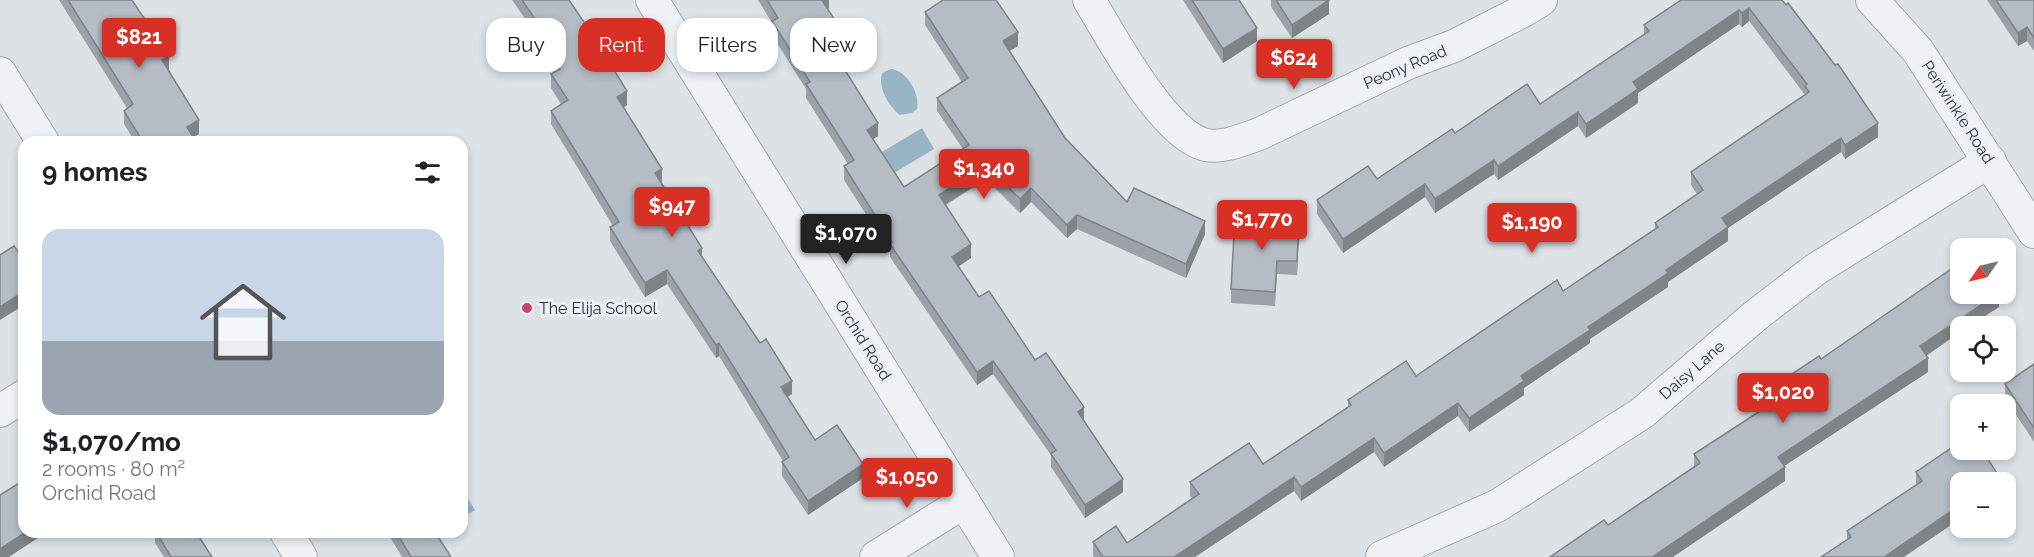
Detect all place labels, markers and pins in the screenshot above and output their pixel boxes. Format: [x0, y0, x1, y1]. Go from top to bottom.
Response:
pin: $821 [103, 18, 175, 69]
pin: $624 [1258, 39, 1330, 90]
pin: $1,340 [935, 149, 1033, 200]
pin: $947 [636, 187, 708, 238]
pin: $1,770 [1213, 200, 1311, 251]
pin: $1,190 [1483, 203, 1581, 254]
pin: $1,070 [797, 214, 895, 265]
place label: The Elija School [539, 299, 657, 318]
marker: The Elija School [520, 301, 534, 315]
pin: $1,020 [1734, 373, 1832, 424]
pin: $1,050 [858, 458, 956, 509]

